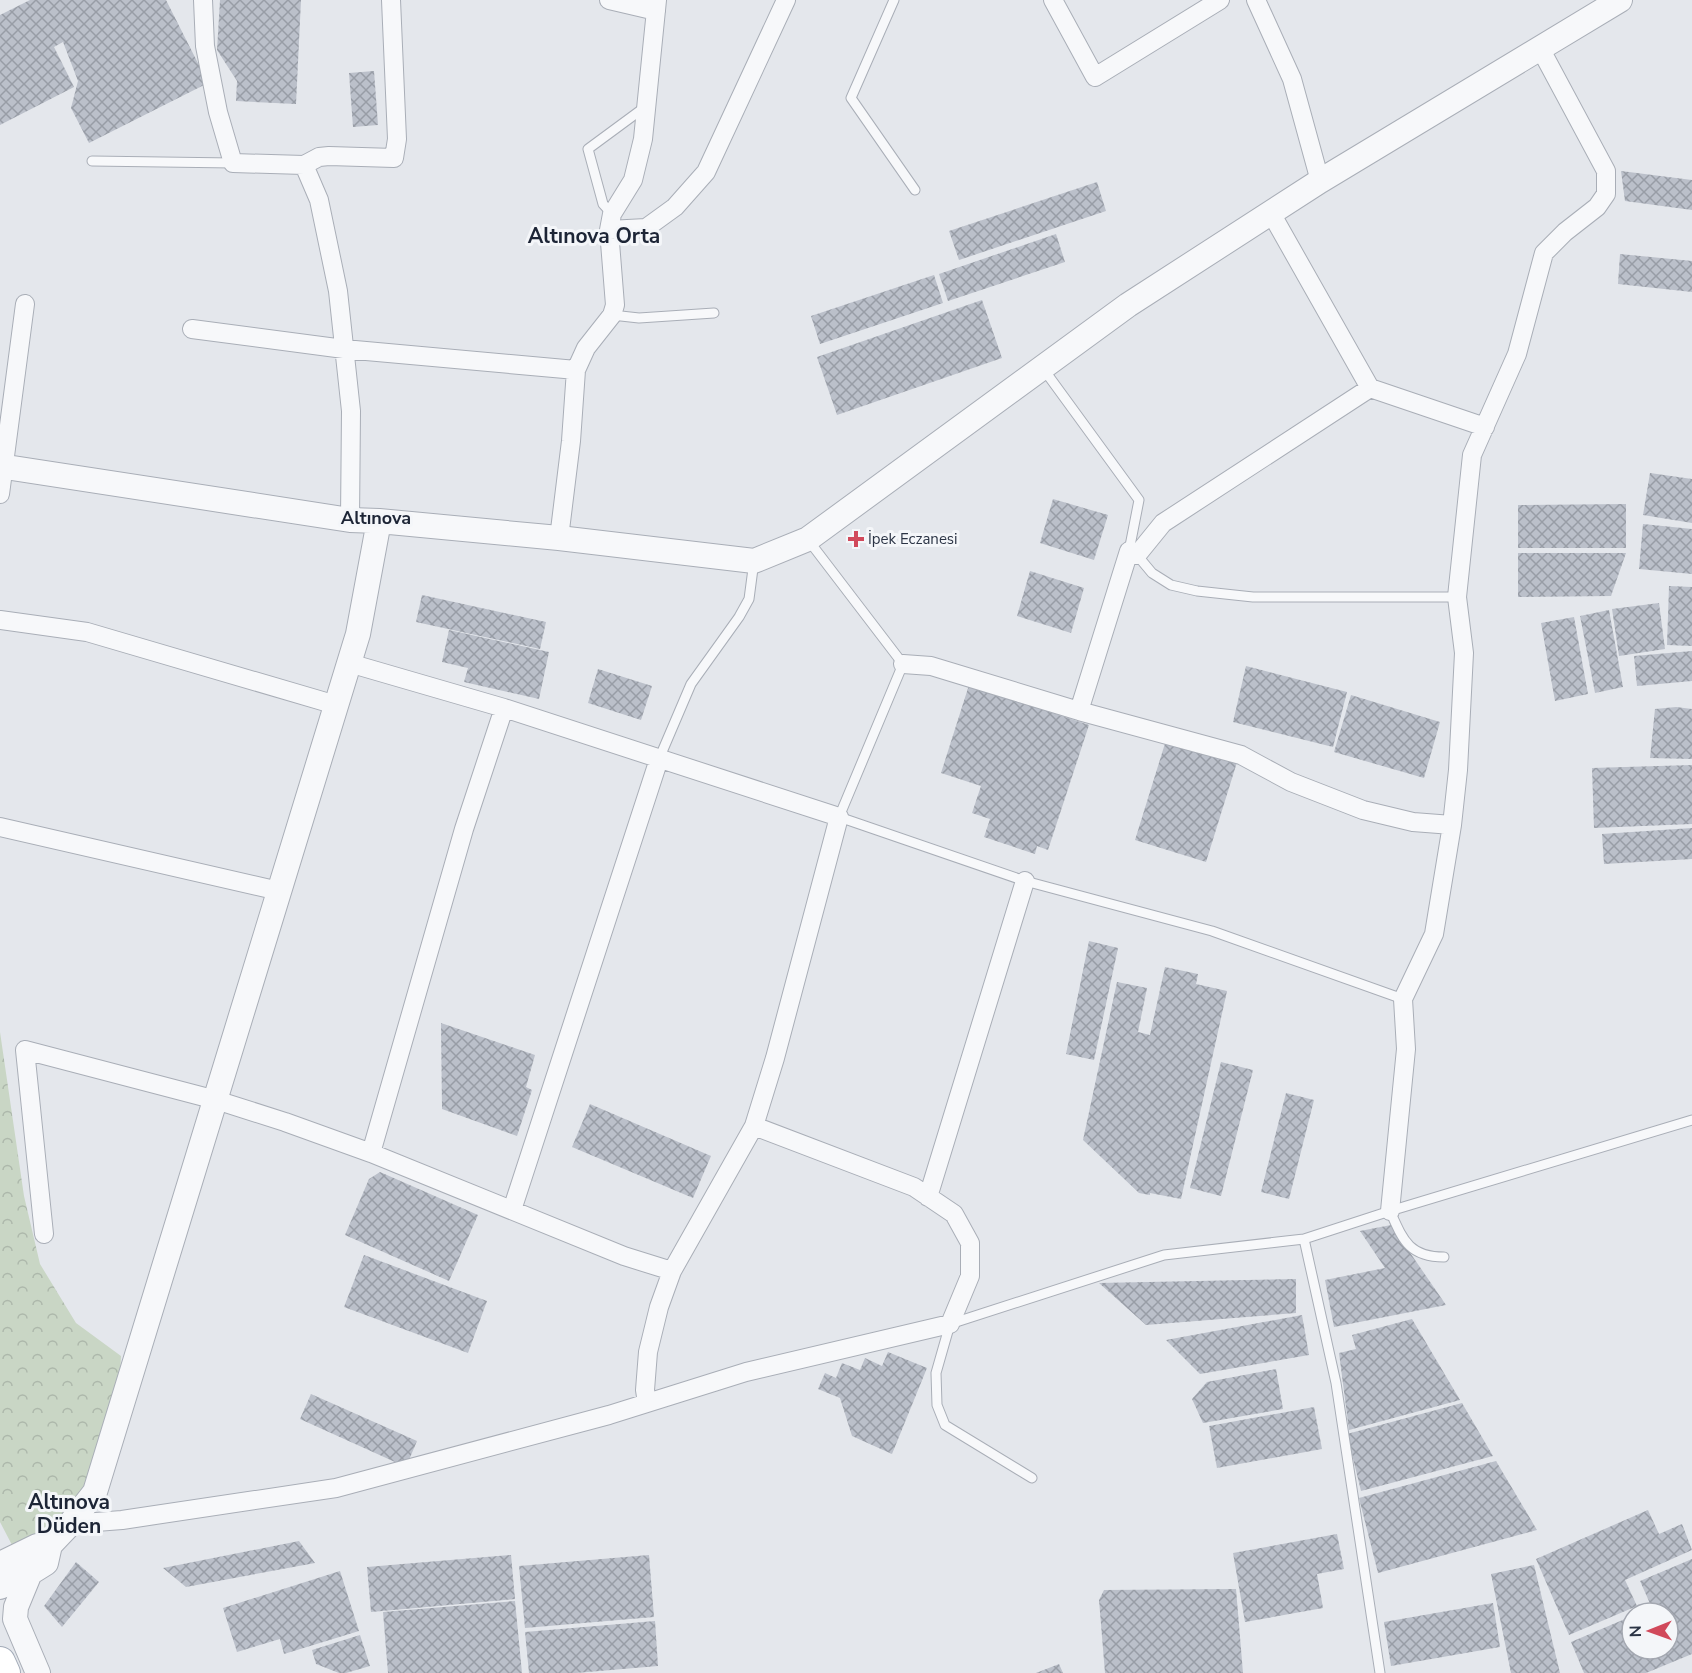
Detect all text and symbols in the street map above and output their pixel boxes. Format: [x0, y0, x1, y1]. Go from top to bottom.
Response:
district label: Altınova Orta [528, 222, 660, 250]
district label: Altınova [341, 506, 411, 530]
place label: İpek Eczanesi [868, 529, 958, 549]
marker: İpek Eczanesi [849, 532, 863, 546]
district label: Altınova Düden [28, 1488, 110, 1540]
north arrow [1620, 1601, 1680, 1661]
text: N [1625, 1625, 1647, 1637]

